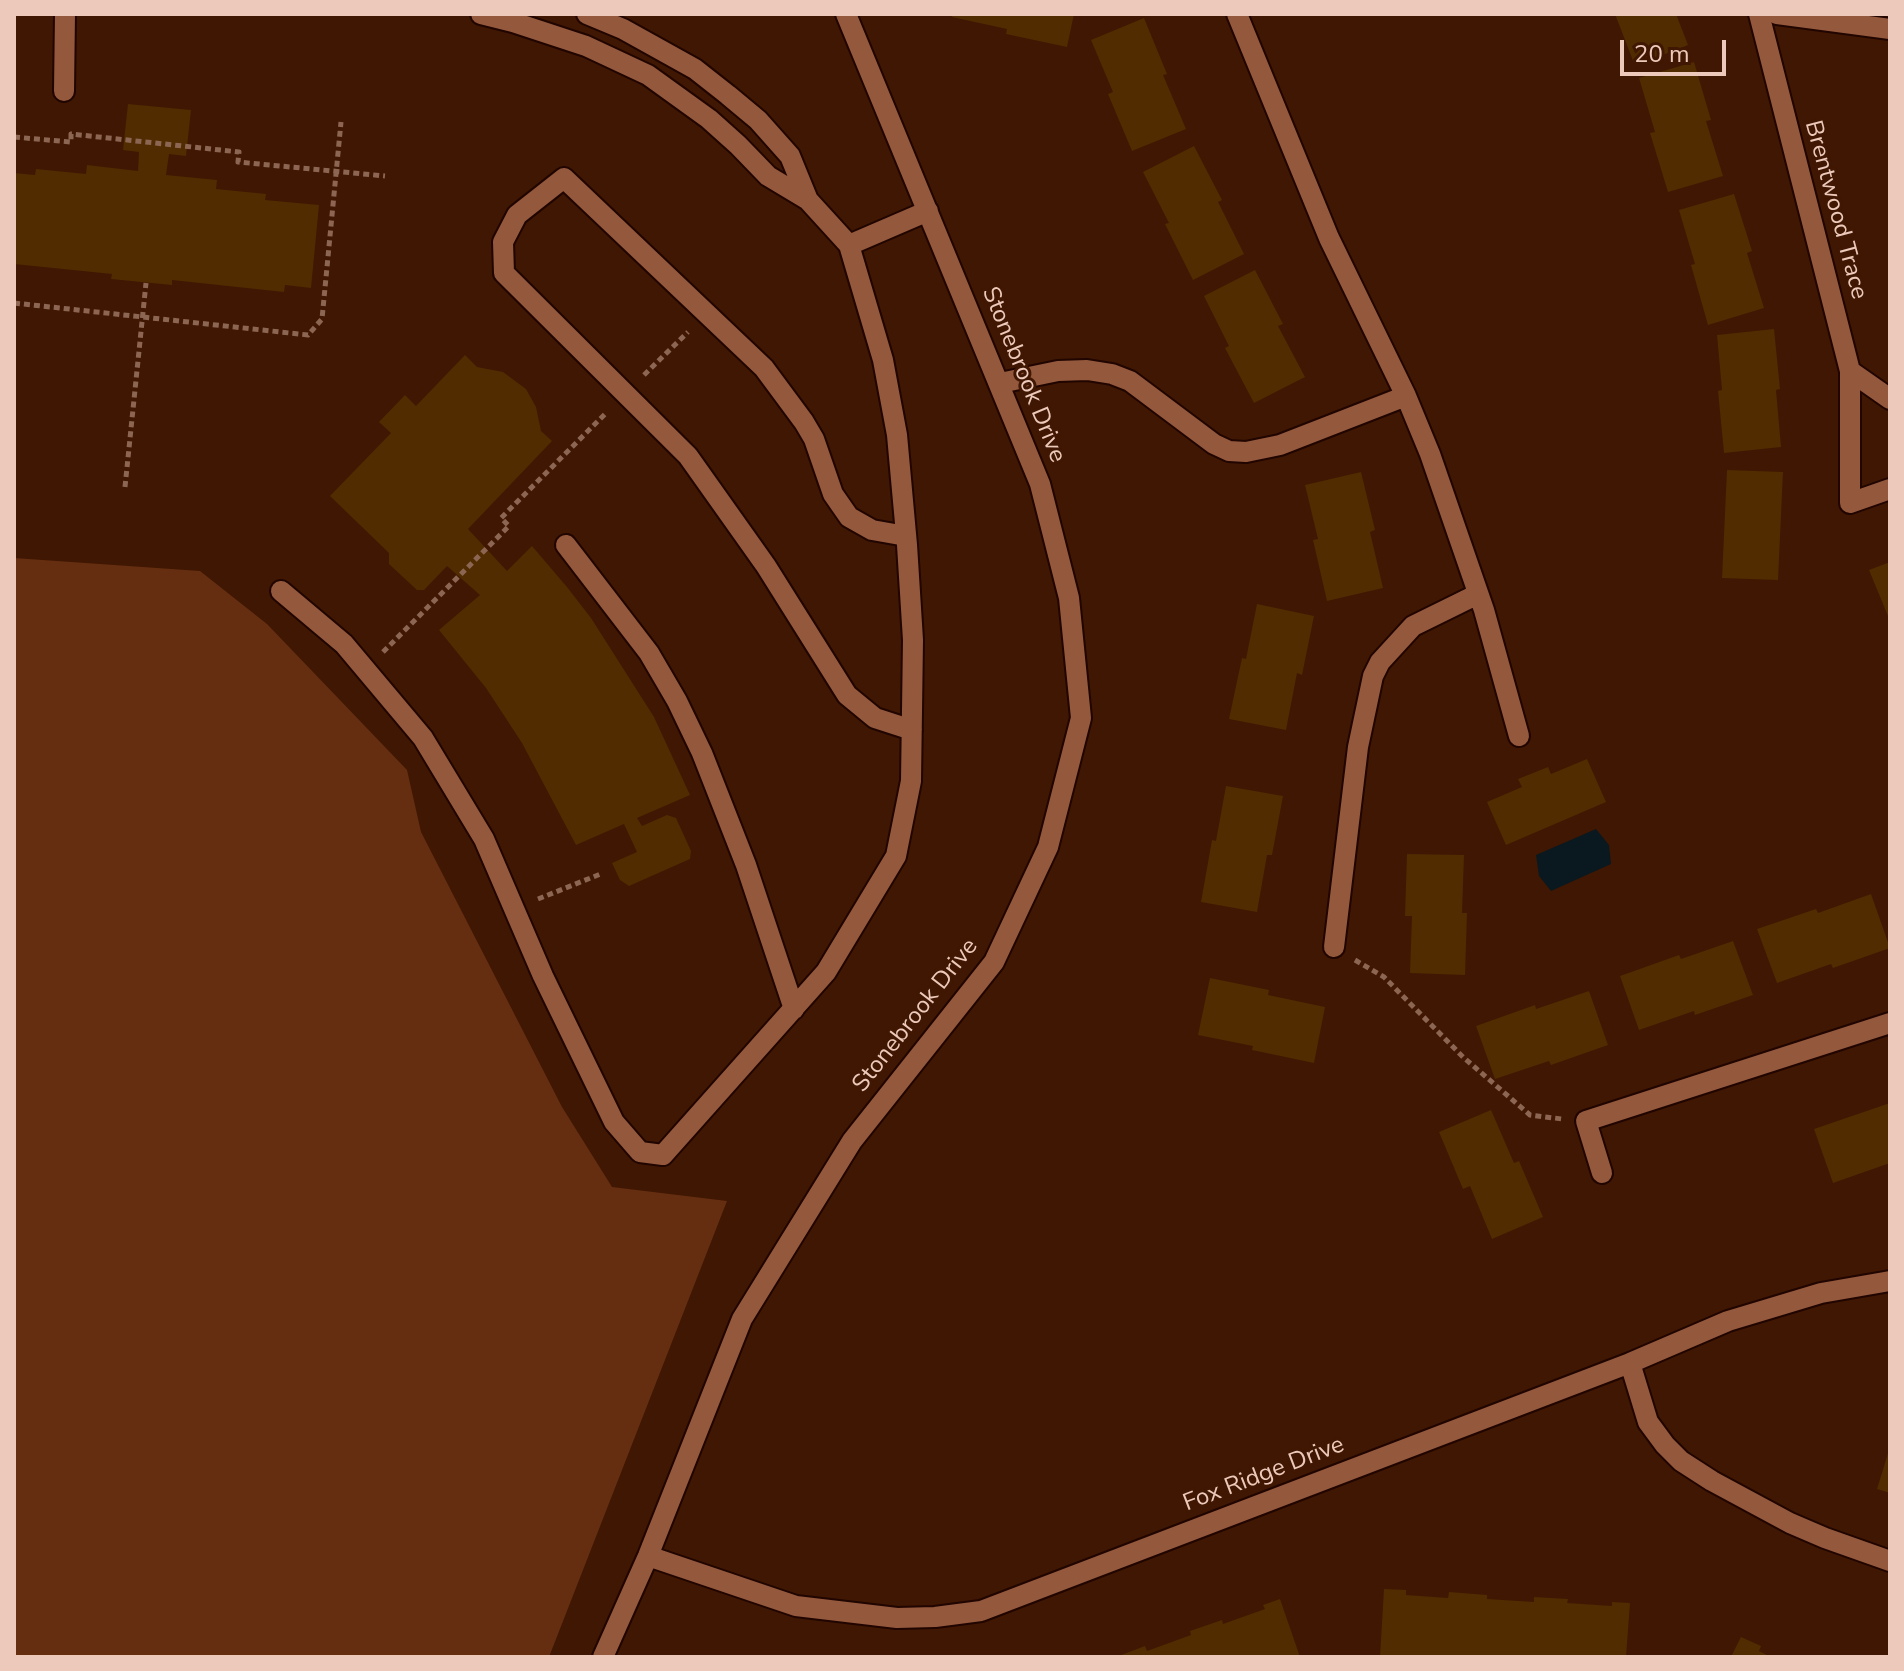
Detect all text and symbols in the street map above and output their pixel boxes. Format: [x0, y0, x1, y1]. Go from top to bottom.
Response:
scale bar [1624, 24, 1730, 74]
text: 20 m [1634, 38, 1690, 70]
street label: Brentwood Trace [1797, 117, 1873, 303]
street label: Stonebrook Drive [975, 283, 1071, 467]
street label: Stonebrook Drive [847, 933, 985, 1099]
street label: Fox Ridge Drive [1179, 1431, 1349, 1519]

